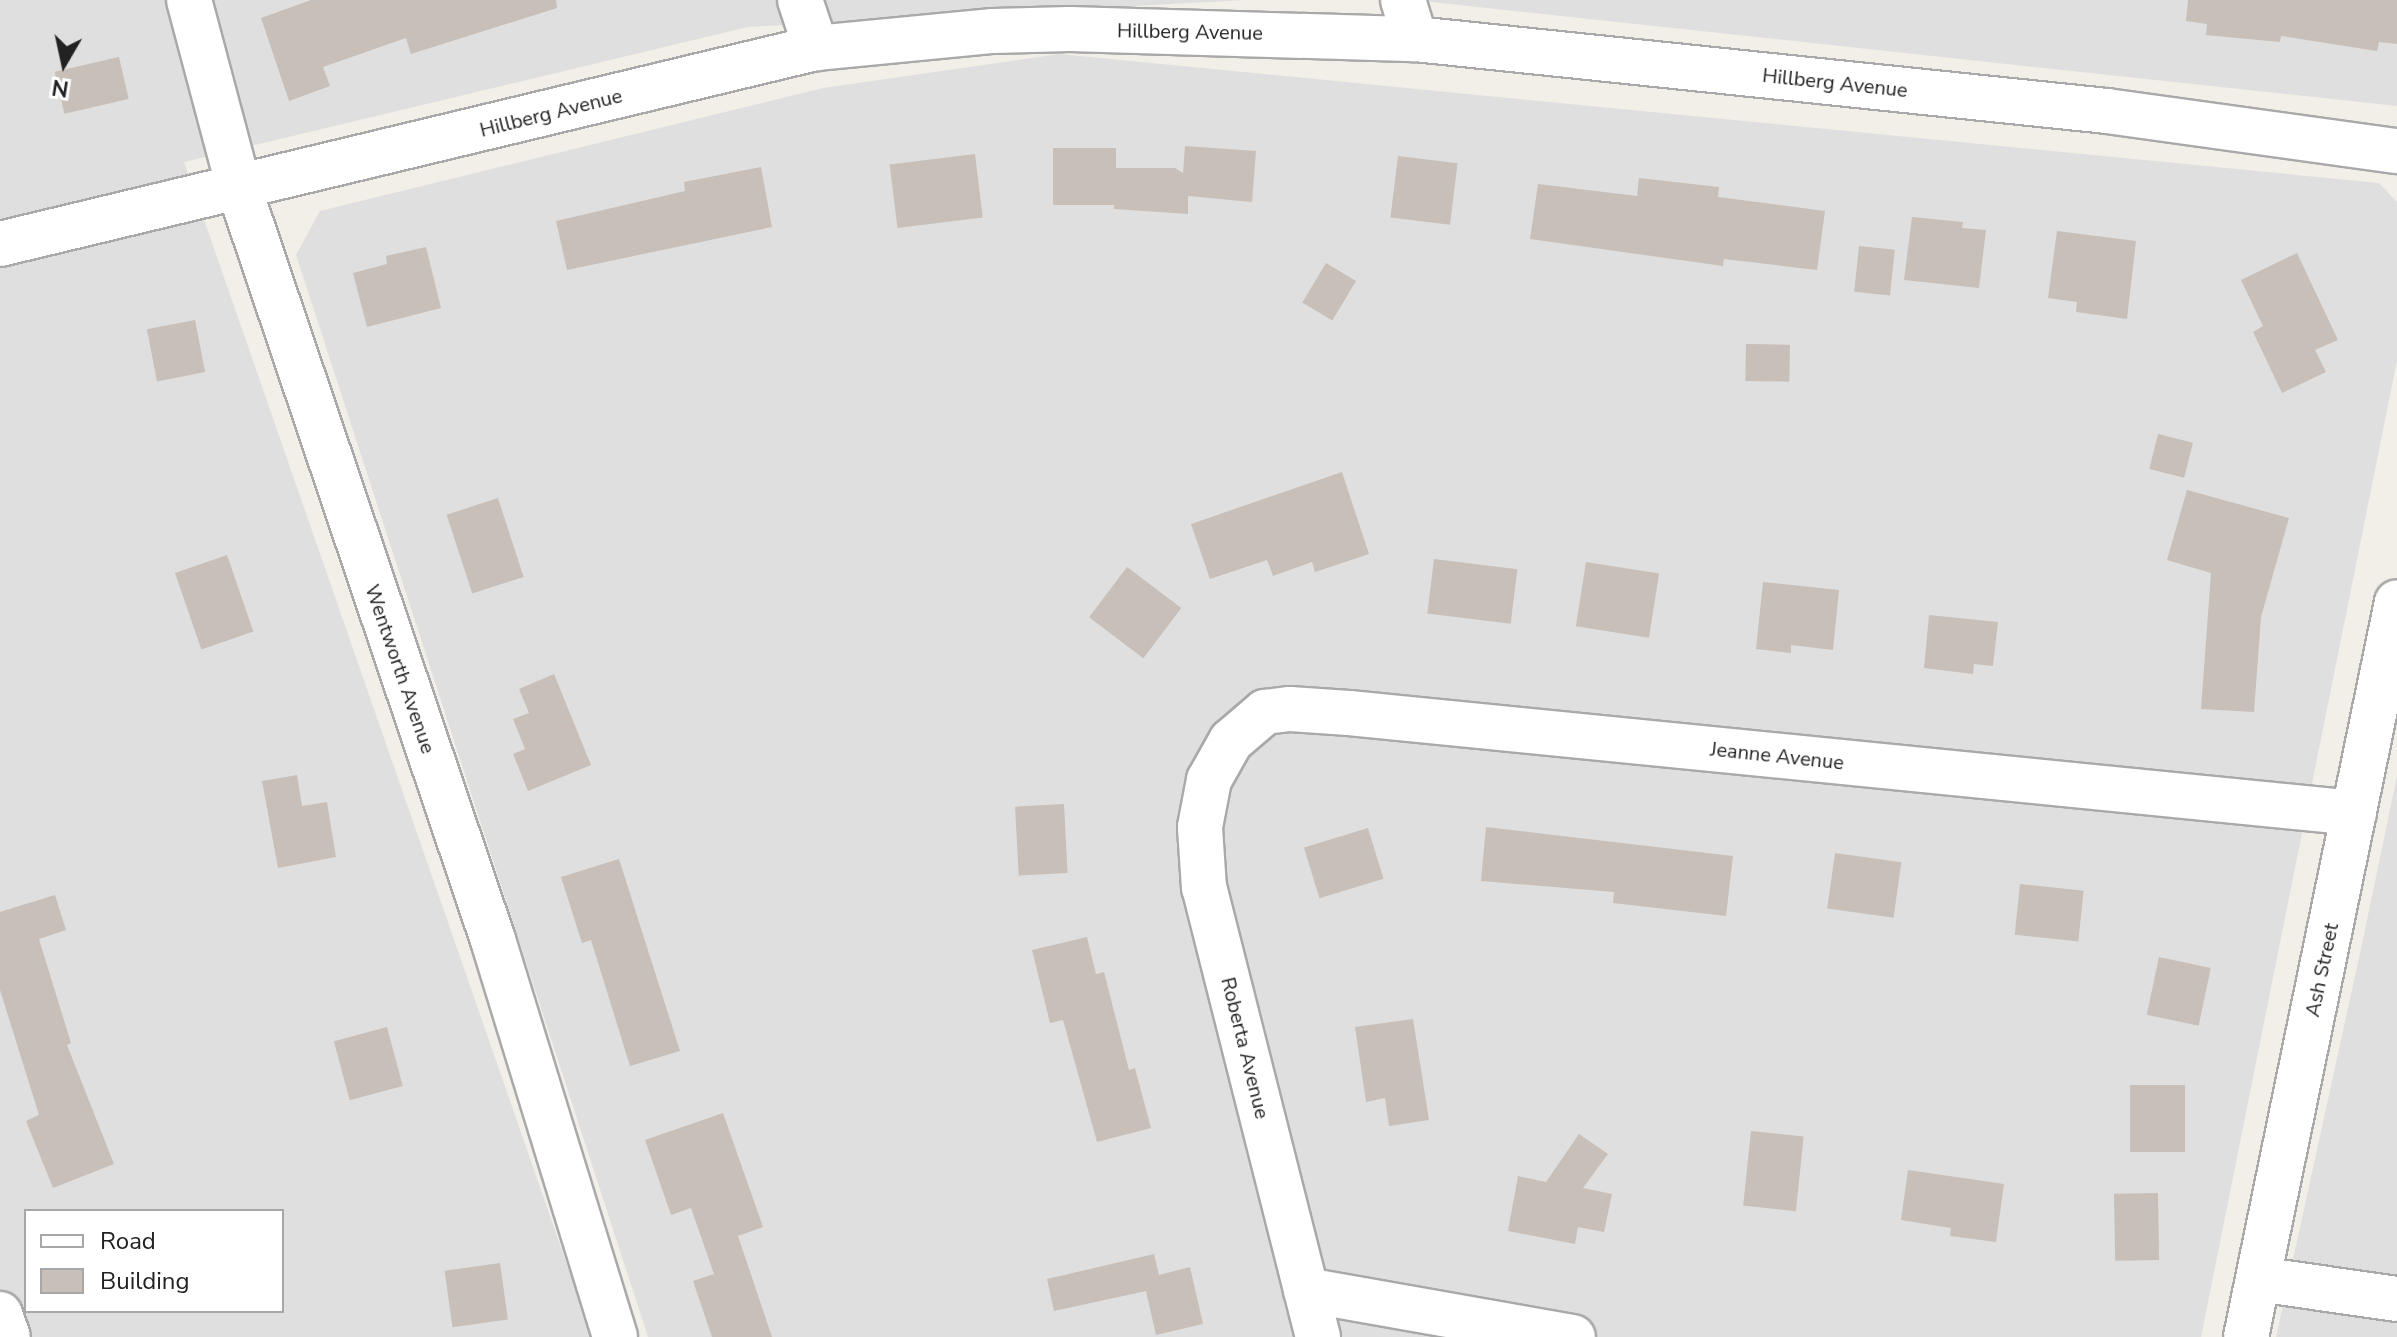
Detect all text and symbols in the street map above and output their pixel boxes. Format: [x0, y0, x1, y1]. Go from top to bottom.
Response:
street label: Hillberg Avenue [1117, 19, 1263, 45]
north arrow [24, 24, 104, 104]
street label: Hillberg Avenue [1761, 63, 1909, 103]
text: N [50, 72, 71, 104]
street label: Hillberg Avenue [477, 84, 625, 142]
street label: Wentworth Avenue [360, 581, 440, 757]
street label: Jeanne Avenue [1709, 737, 1845, 775]
street label: Ash Street [2300, 921, 2344, 1019]
street label: Roberta Avenue [1216, 975, 1274, 1121]
legend [24, 1209, 284, 1313]
text: Road [100, 1225, 156, 1257]
text: Building [100, 1265, 190, 1297]

